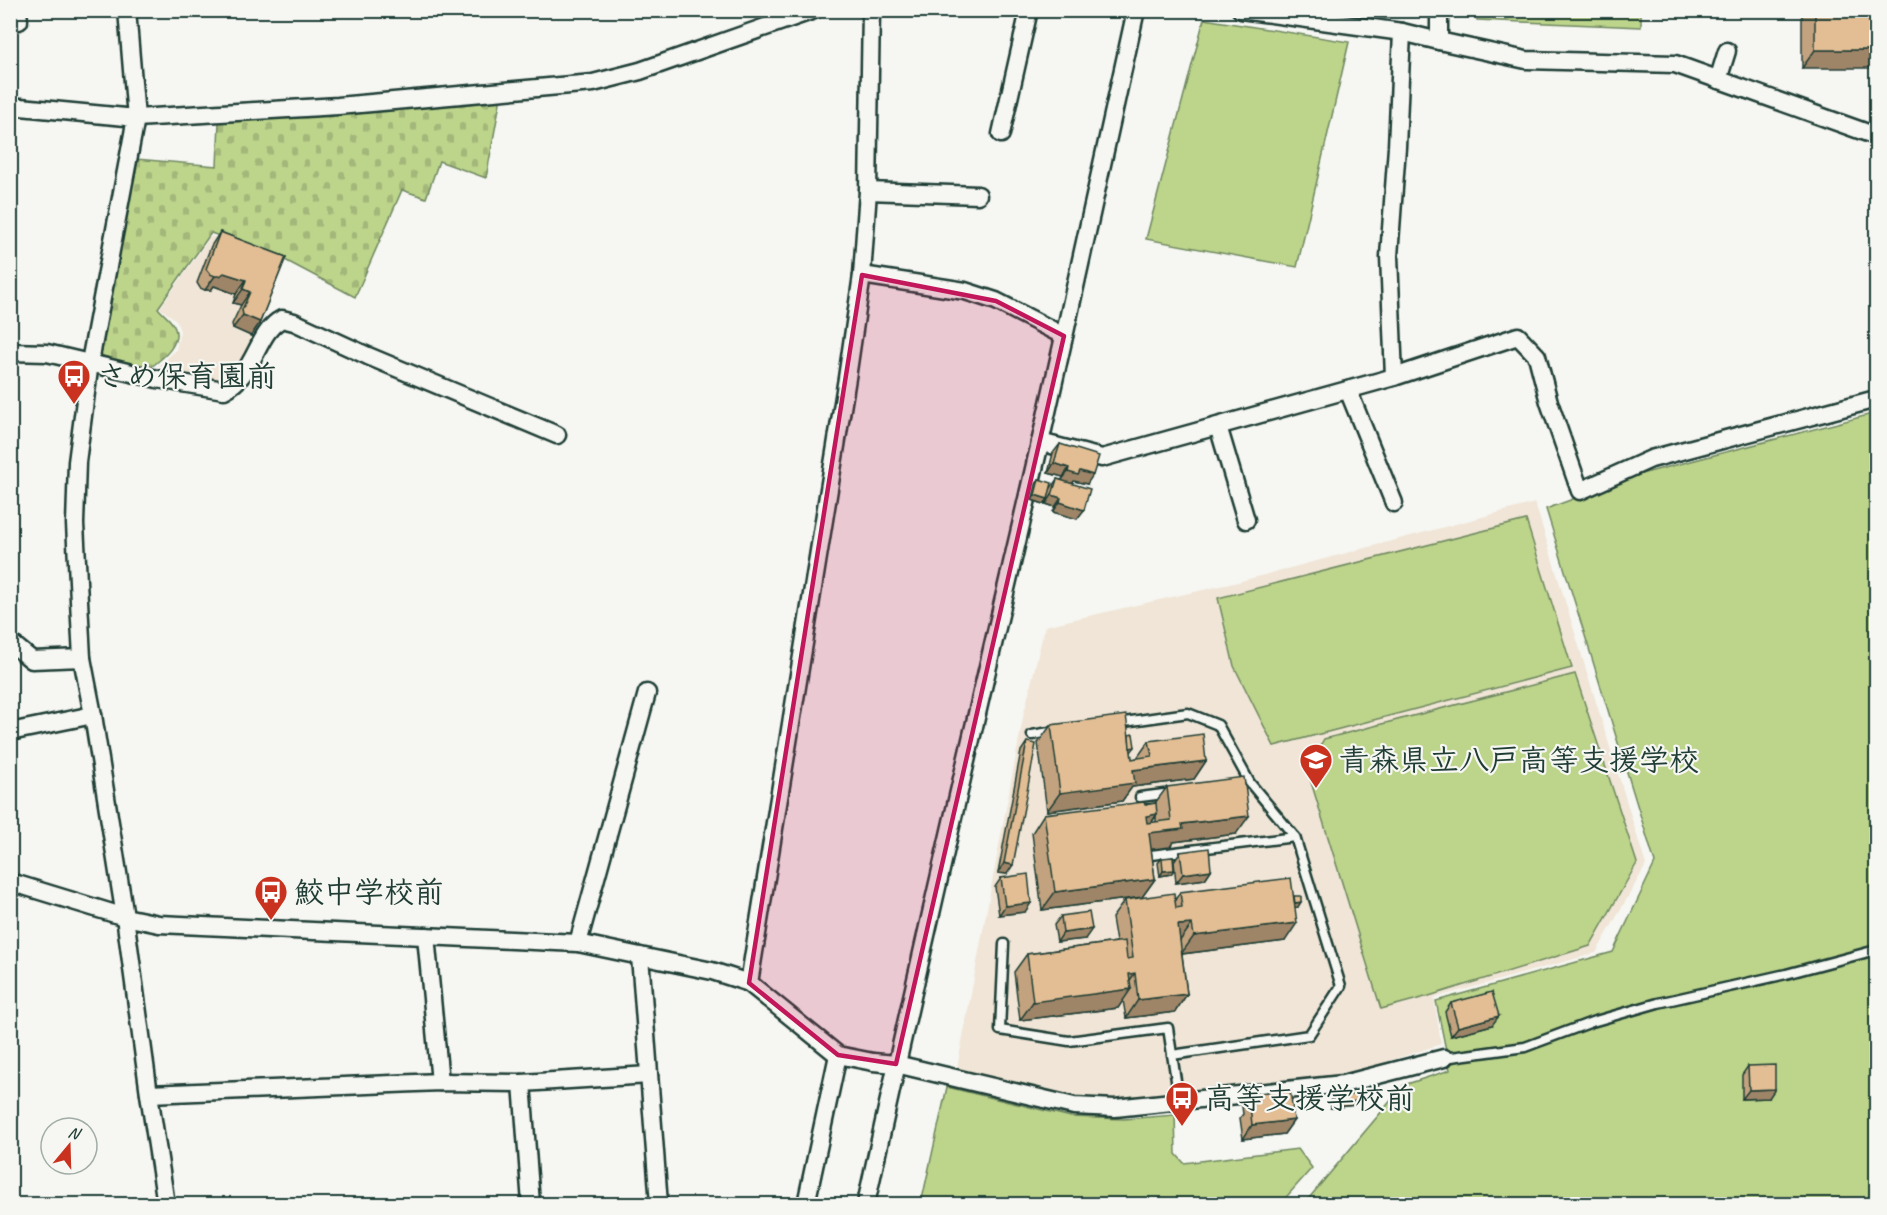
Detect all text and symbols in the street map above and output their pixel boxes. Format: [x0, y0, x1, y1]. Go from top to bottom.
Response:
place label: さめ保育園前 [97, 357, 277, 395]
bus stop icon: さめ保育園前 [56, 358, 92, 405]
place label: 青森県立八戸高等支援学校 [1339, 741, 1699, 779]
school or university icon: 青森県立八戸高等支援学校 [1298, 742, 1334, 789]
place label: 鮫中学校前 [294, 873, 444, 911]
bus stop icon: 鮫中学校前 [253, 874, 289, 921]
place label: 高等支援学校前 [1205, 1079, 1415, 1117]
bus stop icon: 高等支援学校前 [1164, 1080, 1200, 1127]
north arrow [39, 1116, 99, 1176]
text: N [66, 1122, 84, 1145]

